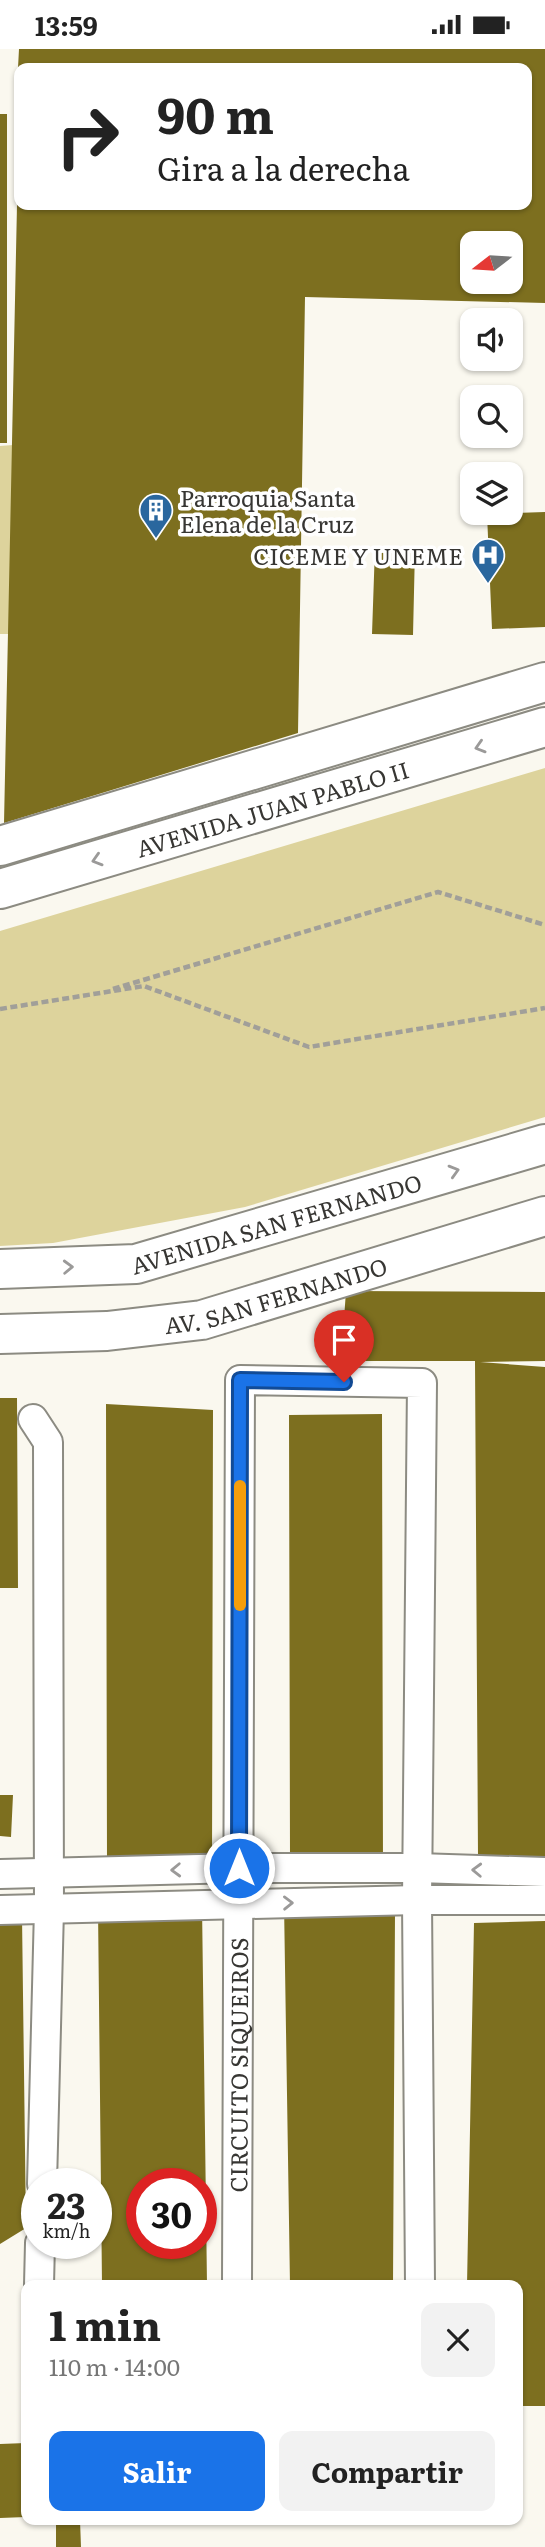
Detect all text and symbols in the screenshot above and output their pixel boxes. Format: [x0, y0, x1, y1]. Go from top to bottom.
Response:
text: 13:59 [35, 5, 98, 44]
text: 90 m [157, 76, 274, 149]
icon: right [42, 91, 133, 182]
text: Gira a la derecha [157, 143, 410, 191]
north arrow [460, 231, 523, 294]
map controls [460, 231, 523, 525]
button: sound [460, 308, 523, 371]
button: search [460, 385, 523, 448]
button: layers [460, 462, 523, 525]
place label: Parroquia Santa Elena de la Cruz [180, 480, 356, 540]
building icon: Parroquia Santa Elena de la Cruz [137, 491, 175, 540]
hospital icon: CICEME Y UNEME [469, 536, 507, 585]
place label: CICEME Y UNEME [253, 538, 463, 572]
one-way arrow [474, 738, 486, 753]
street label: AVENIDA JUAN PABLO II [132, 751, 413, 865]
one-way arrow [91, 852, 103, 867]
street label: AVENIDA SAN FERNANDO [127, 1164, 425, 1282]
one-way arrow [448, 1165, 460, 1179]
street label: AV. SAN FERNANDO [163, 1248, 391, 1341]
one-way arrow [63, 1259, 74, 1274]
pin [314, 1310, 374, 1382]
icon: arrive [325, 1321, 363, 1359]
position arrow [202, 1831, 276, 1905]
one-way arrow [170, 1862, 181, 1878]
one-way arrow [471, 1862, 482, 1877]
one-way arrow [283, 1895, 294, 1910]
street label: CIRCUITO SIQUEIROS [220, 1938, 255, 2192]
speed limit sign: 30 [126, 2168, 217, 2259]
text: 23 [47, 2178, 86, 2230]
text: km/h [43, 2217, 90, 2244]
text: 1 min [49, 2292, 161, 2354]
button: close [421, 2303, 495, 2377]
text: 110 m · 14:00 [49, 2349, 180, 2383]
button: Salir [49, 2431, 265, 2511]
button: Compartir [279, 2431, 495, 2511]

